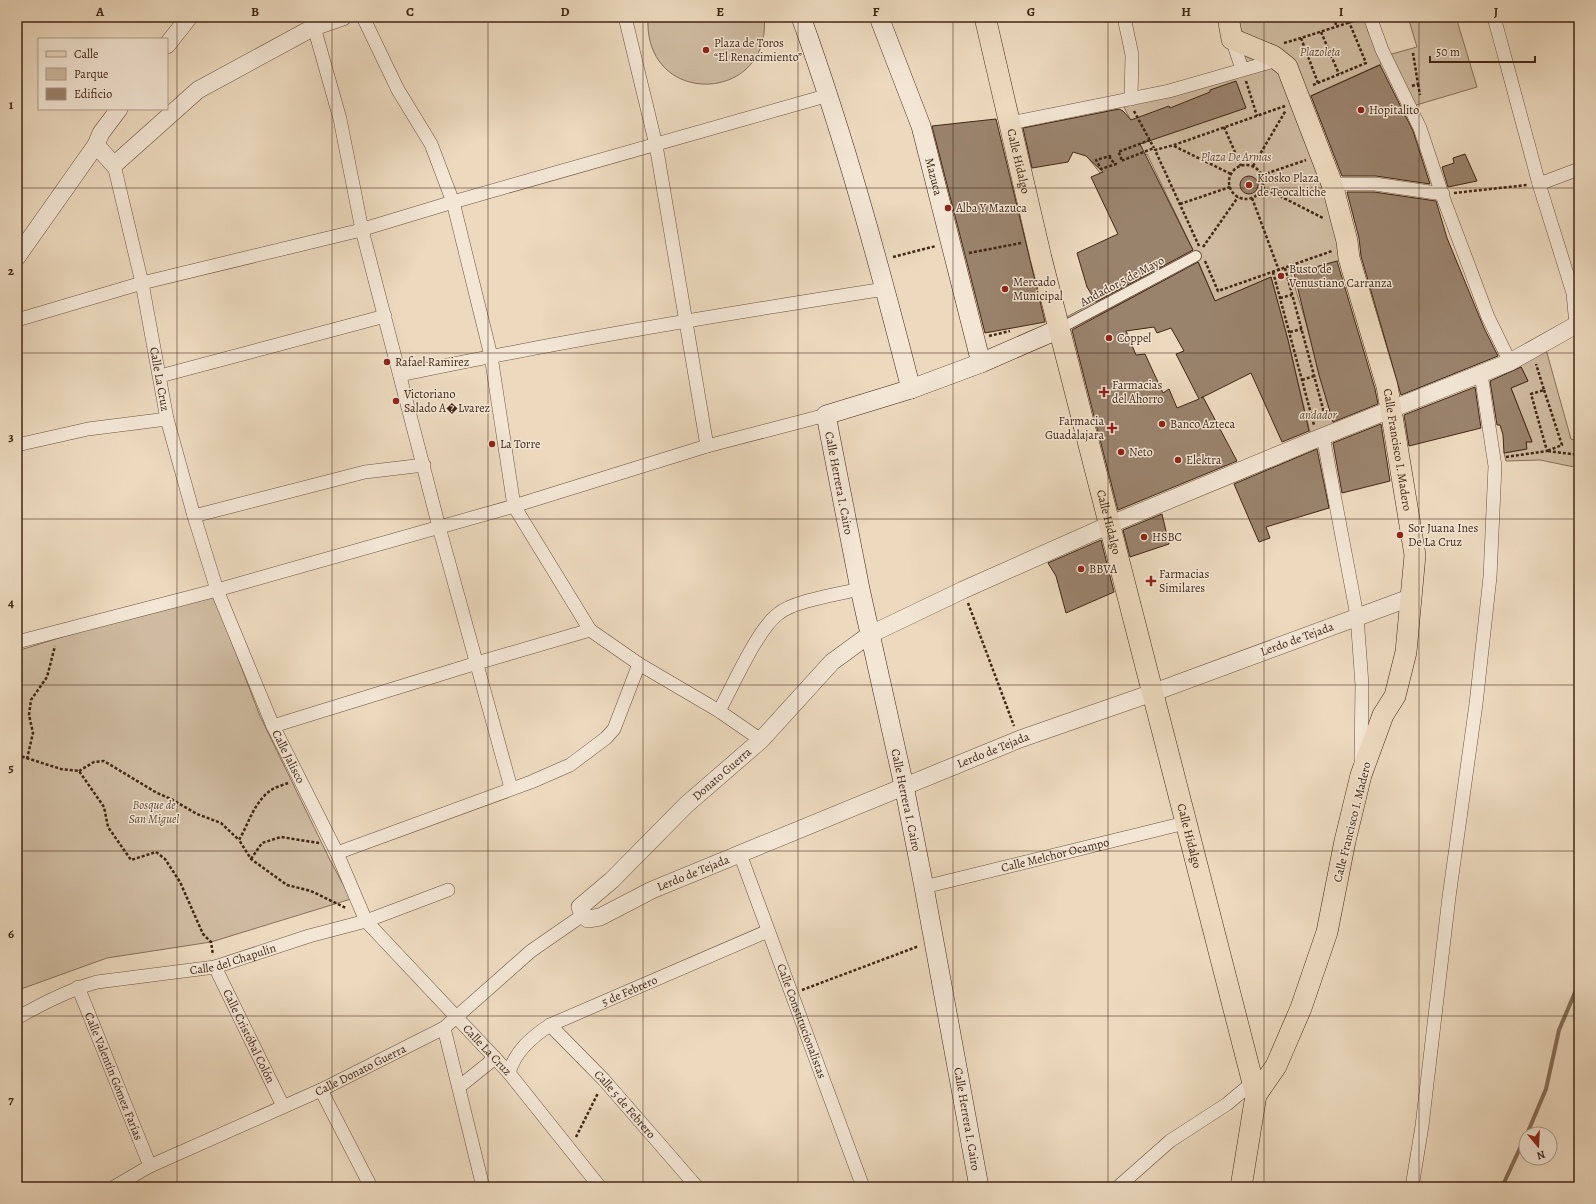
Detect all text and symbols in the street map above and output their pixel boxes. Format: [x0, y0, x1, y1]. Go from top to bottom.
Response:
text: A [95, 3, 105, 20]
text: B [251, 3, 259, 20]
text: C [406, 3, 414, 20]
text: D [560, 3, 570, 20]
text: E [716, 3, 724, 20]
text: F [873, 3, 880, 20]
text: G [1027, 3, 1035, 20]
text: H [1181, 3, 1191, 20]
text: I [1339, 3, 1344, 20]
text: J [1494, 3, 1498, 20]
place label: Plaza de Toros “El Renacimiento” [714, 35, 802, 65]
legend [38, 38, 168, 110]
scale bar [1430, 38, 1535, 64]
park label: Plazoleta [1300, 44, 1341, 60]
text: 50 m [1436, 44, 1460, 60]
marker: Plaza de Toros “El Renacimiento” [701, 45, 711, 55]
text: Calle [74, 46, 98, 62]
text: Parque [74, 66, 109, 82]
text: Edificio [74, 86, 112, 102]
text: 1 [9, 96, 14, 113]
place label: Hopitalito [1369, 102, 1419, 118]
marker: Hopitalito [1356, 105, 1366, 115]
street label: Calle Hidalgo [1003, 127, 1034, 195]
park label: Plaza De Armas [1201, 149, 1271, 165]
street label: Mazuca [921, 156, 946, 197]
place label: Kiosko Plaza de Teocaltiche [1257, 170, 1326, 200]
marker: Kiosko Plaza de Teocaltiche [1244, 180, 1254, 190]
place label: Alba Y Mazuca [955, 200, 1027, 216]
marker: Alba Y Mazuca [943, 203, 953, 213]
street label: Andador 5 de Mayo [1076, 252, 1167, 310]
place label: Busto de Venustiano Carranza [1288, 261, 1392, 291]
text: 2 [8, 262, 15, 279]
marker: Busto de Venustiano Carranza [1276, 271, 1286, 281]
place label: Mercado Municipal [1013, 274, 1063, 304]
marker: Mercado Municipal [1000, 284, 1010, 294]
place label: Coppel [1117, 330, 1151, 346]
marker: Coppel [1104, 333, 1114, 343]
street label: Calle La Cruz [146, 346, 173, 412]
place label: Rafael Ramirez [395, 354, 469, 370]
marker: Rafael Ramirez [382, 357, 392, 367]
place label: Farmacias del Ahorro [1112, 377, 1163, 407]
place label: Victoriano Salado A�Lvarez [403, 386, 490, 416]
marker: Farmacias del Ahorro [1099, 387, 1109, 397]
street label: Calle Francisco I. Madero [1380, 387, 1416, 512]
marker: Victoriano Salado A�Lvarez [391, 396, 401, 406]
park label: andador [1299, 407, 1337, 423]
place label: Farmacia Guadalajara [1045, 413, 1104, 443]
place label: Banco Azteca [1170, 416, 1235, 432]
marker: Banco Azteca [1157, 419, 1167, 429]
marker: Farmacia Guadalajara [1107, 423, 1117, 433]
text: 3 [8, 428, 14, 445]
street label: Calle Herrera I. Cairo [821, 430, 857, 536]
place label: La Torre [500, 436, 540, 452]
marker: La Torre [487, 439, 497, 449]
place label: Neto [1129, 444, 1153, 460]
marker: Neto [1116, 447, 1126, 457]
place label: Elektra [1186, 452, 1222, 468]
marker: Elektra [1173, 455, 1183, 465]
street label: Calle Hidalgo [1093, 488, 1125, 556]
place label: Sor Juana Ines De La Cruz [1408, 520, 1478, 550]
place label: HSBC [1152, 529, 1182, 545]
marker: Sor Juana Ines De La Cruz [1395, 530, 1405, 540]
marker: HSBC [1139, 532, 1149, 542]
place label: BBVA [1089, 561, 1118, 577]
marker: BBVA [1076, 564, 1086, 574]
place label: Farmacias Similares [1159, 566, 1209, 596]
marker: Farmacias Similares [1146, 576, 1156, 586]
text: 4 [8, 594, 14, 611]
street label: Lerdo de Tejada [1258, 618, 1336, 660]
street label: Calle Jalisco [268, 727, 309, 786]
street label: Lerdo de Tejada [954, 728, 1032, 772]
street label: Donato Guerra [689, 744, 755, 804]
street label: Calle Herrera I. Cairo [887, 747, 925, 853]
text: 5 [8, 759, 14, 776]
street label: Calle Francisco I. Madero [1329, 760, 1375, 884]
park label: Bosque de San Miguel [129, 797, 179, 827]
street label: Calle Hidalgo [1173, 802, 1205, 870]
street label: Calle Melchor Ocampo [999, 834, 1111, 876]
street label: Lerdo de Tejada [654, 851, 732, 895]
text: 6 [8, 925, 14, 942]
street label: Calle del Chapulín [189, 939, 278, 978]
street label: Calle Constitucionalistas [773, 961, 830, 1081]
street label: 5 de Febrero [599, 972, 660, 1010]
street label: Calle Cristóbal Colón [219, 987, 279, 1086]
street label: Calle Valentín Gómez Farías [81, 1010, 147, 1143]
street label: Calle La Cruz [459, 1021, 515, 1079]
street label: Calle Donato Guerra [312, 1040, 409, 1100]
street label: Calle 5 de Febrero [591, 1066, 659, 1142]
street label: Calle Herrera I. Cairo [950, 1066, 984, 1172]
text: 7 [8, 1091, 14, 1108]
north arrow [1518, 1126, 1558, 1166]
text: N [1535, 1147, 1547, 1163]

